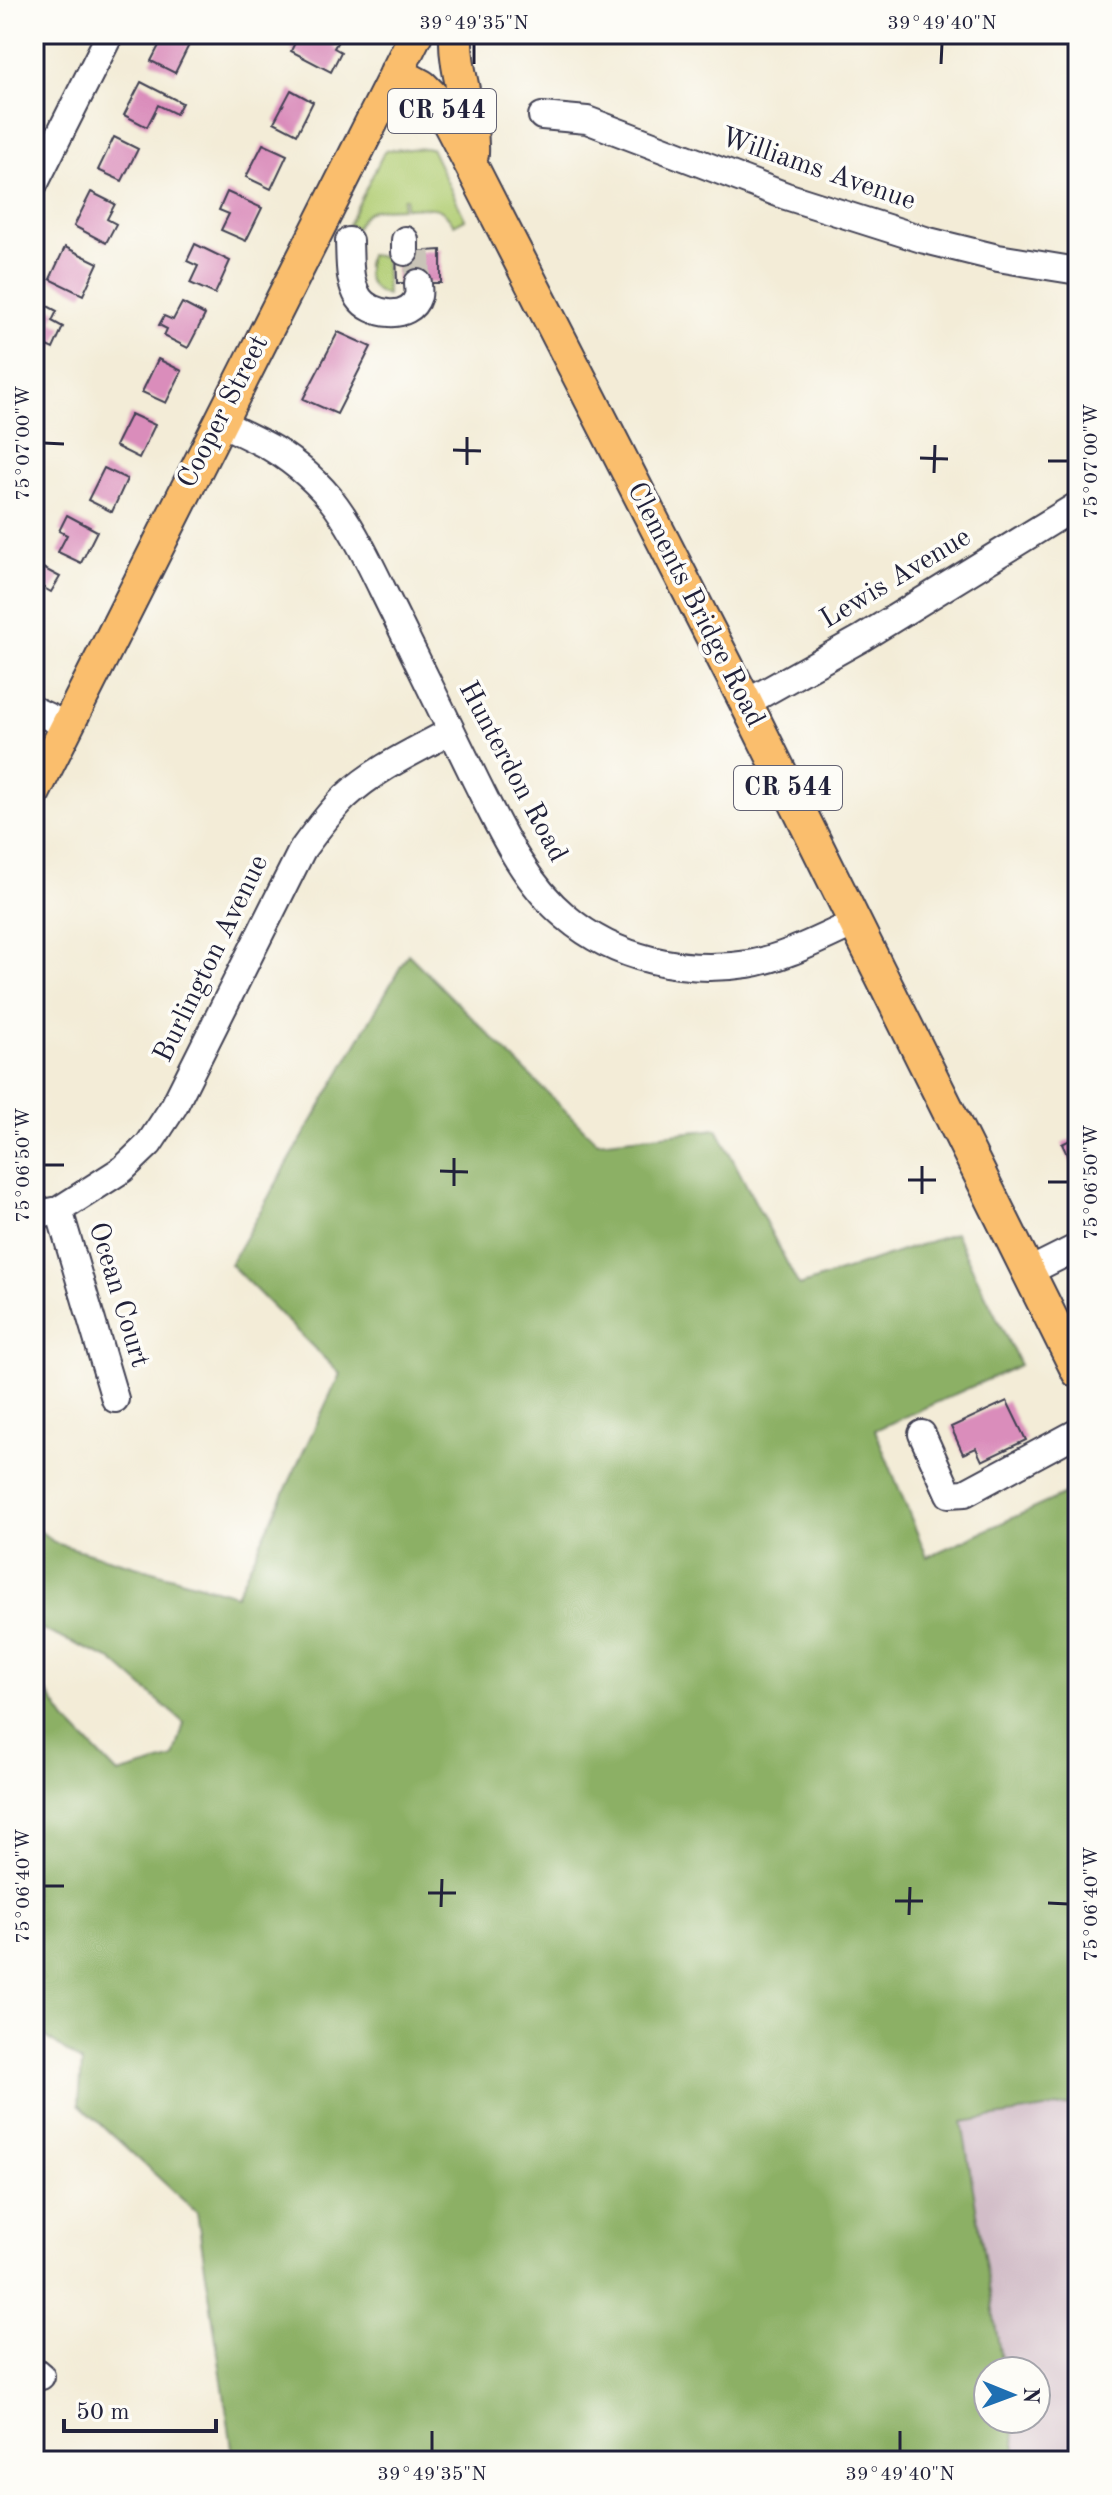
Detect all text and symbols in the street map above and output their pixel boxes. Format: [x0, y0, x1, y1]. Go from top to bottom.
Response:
text: 39°49'35"N [419, 14, 529, 34]
text: 39°49'40"N [887, 14, 997, 34]
road number: CR 544 [388, 89, 496, 133]
street label: Williams Avenue [717, 124, 919, 216]
street label: Cooper Street [174, 331, 274, 493]
text: 75°07'00"W [14, 385, 34, 501]
text: 75°07'00"W [1082, 403, 1102, 519]
street label: Clements Bridge Road [621, 478, 769, 732]
street label: Lewis Avenue [816, 523, 976, 635]
street label: Hunterdon Road [453, 677, 571, 867]
road number: CR 544 [734, 766, 842, 810]
street label: Burlington Avenue [150, 851, 274, 1067]
text: 75°06'50"W [14, 1107, 34, 1223]
text: 75°06'50"W [1082, 1124, 1102, 1240]
street label: Ocean Court [83, 1219, 153, 1371]
text: 75°06'40"W [14, 1828, 34, 1944]
text: 75°06'40"W [1082, 1846, 1102, 1962]
north arrow [972, 2355, 1052, 2435]
scale bar [64, 2383, 216, 2433]
text: N [1019, 2387, 1041, 2404]
text: 50 m [76, 2401, 130, 2425]
text: 39°49'35"N [377, 2465, 487, 2485]
text: 39°49'40"N [845, 2465, 955, 2485]

